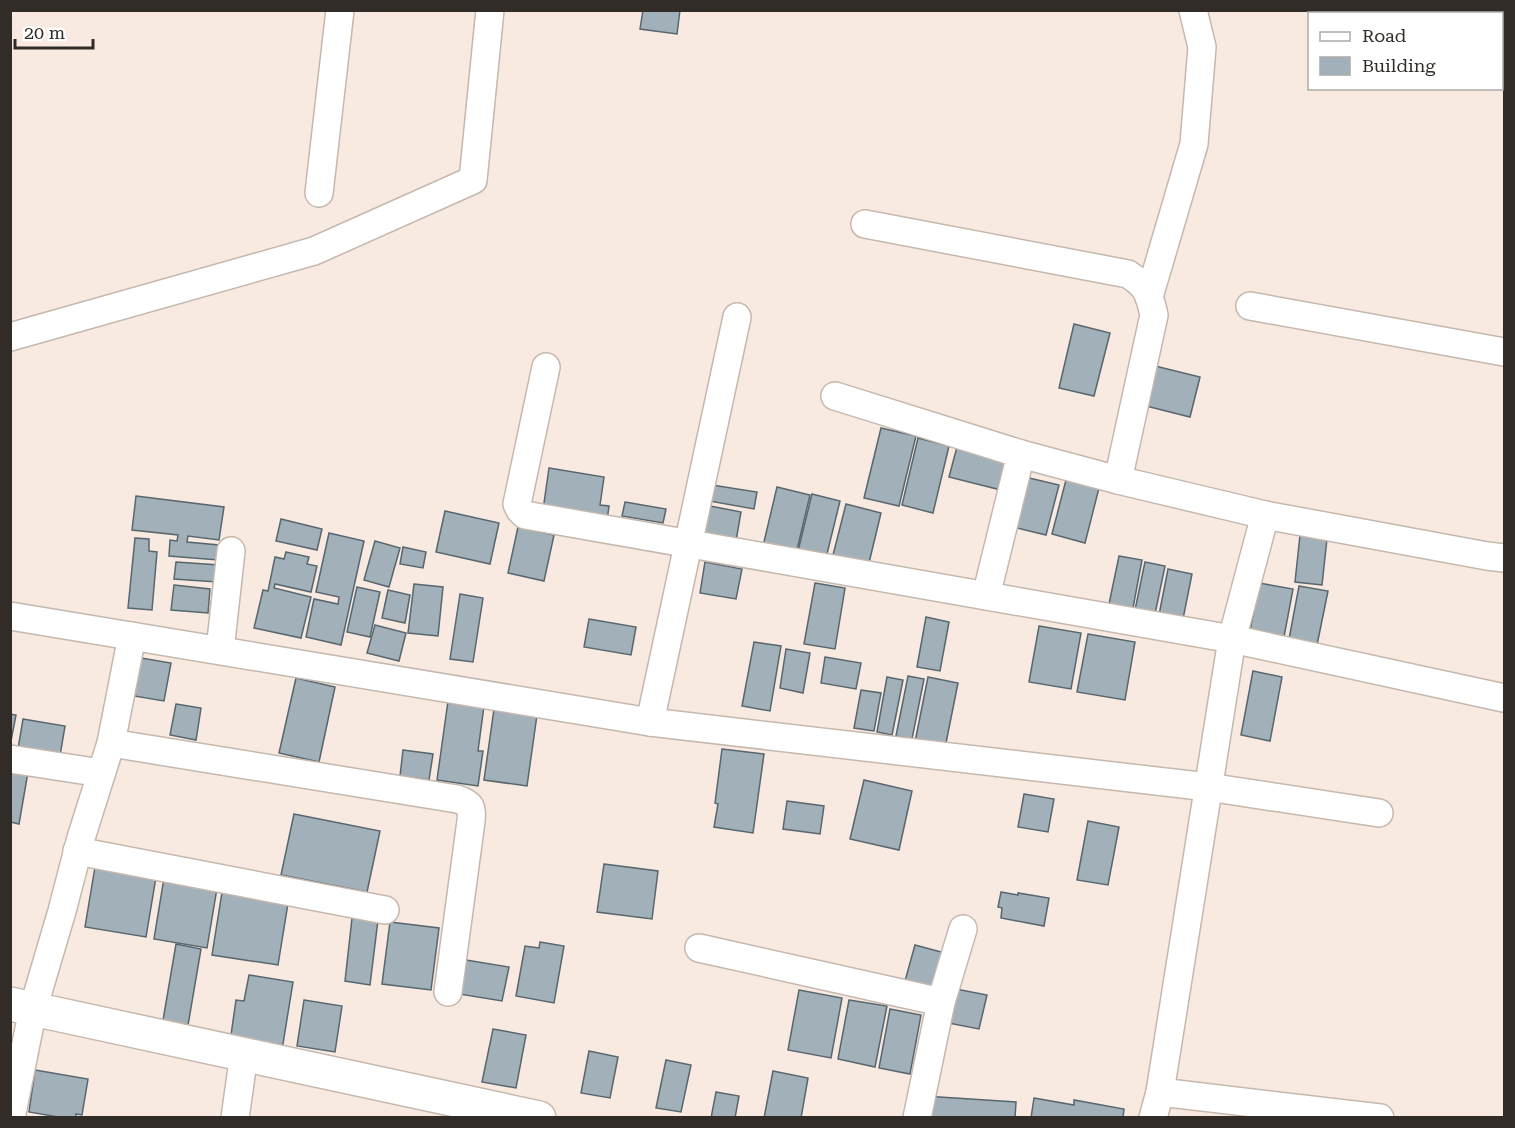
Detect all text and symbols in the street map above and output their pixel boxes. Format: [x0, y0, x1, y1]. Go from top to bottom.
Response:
scale bar [15, 12, 93, 50]
legend [1308, 12, 1503, 90]
text: 20 m [24, 22, 65, 43]
text: Road [1362, 25, 1407, 46]
text: Building [1362, 55, 1436, 76]

